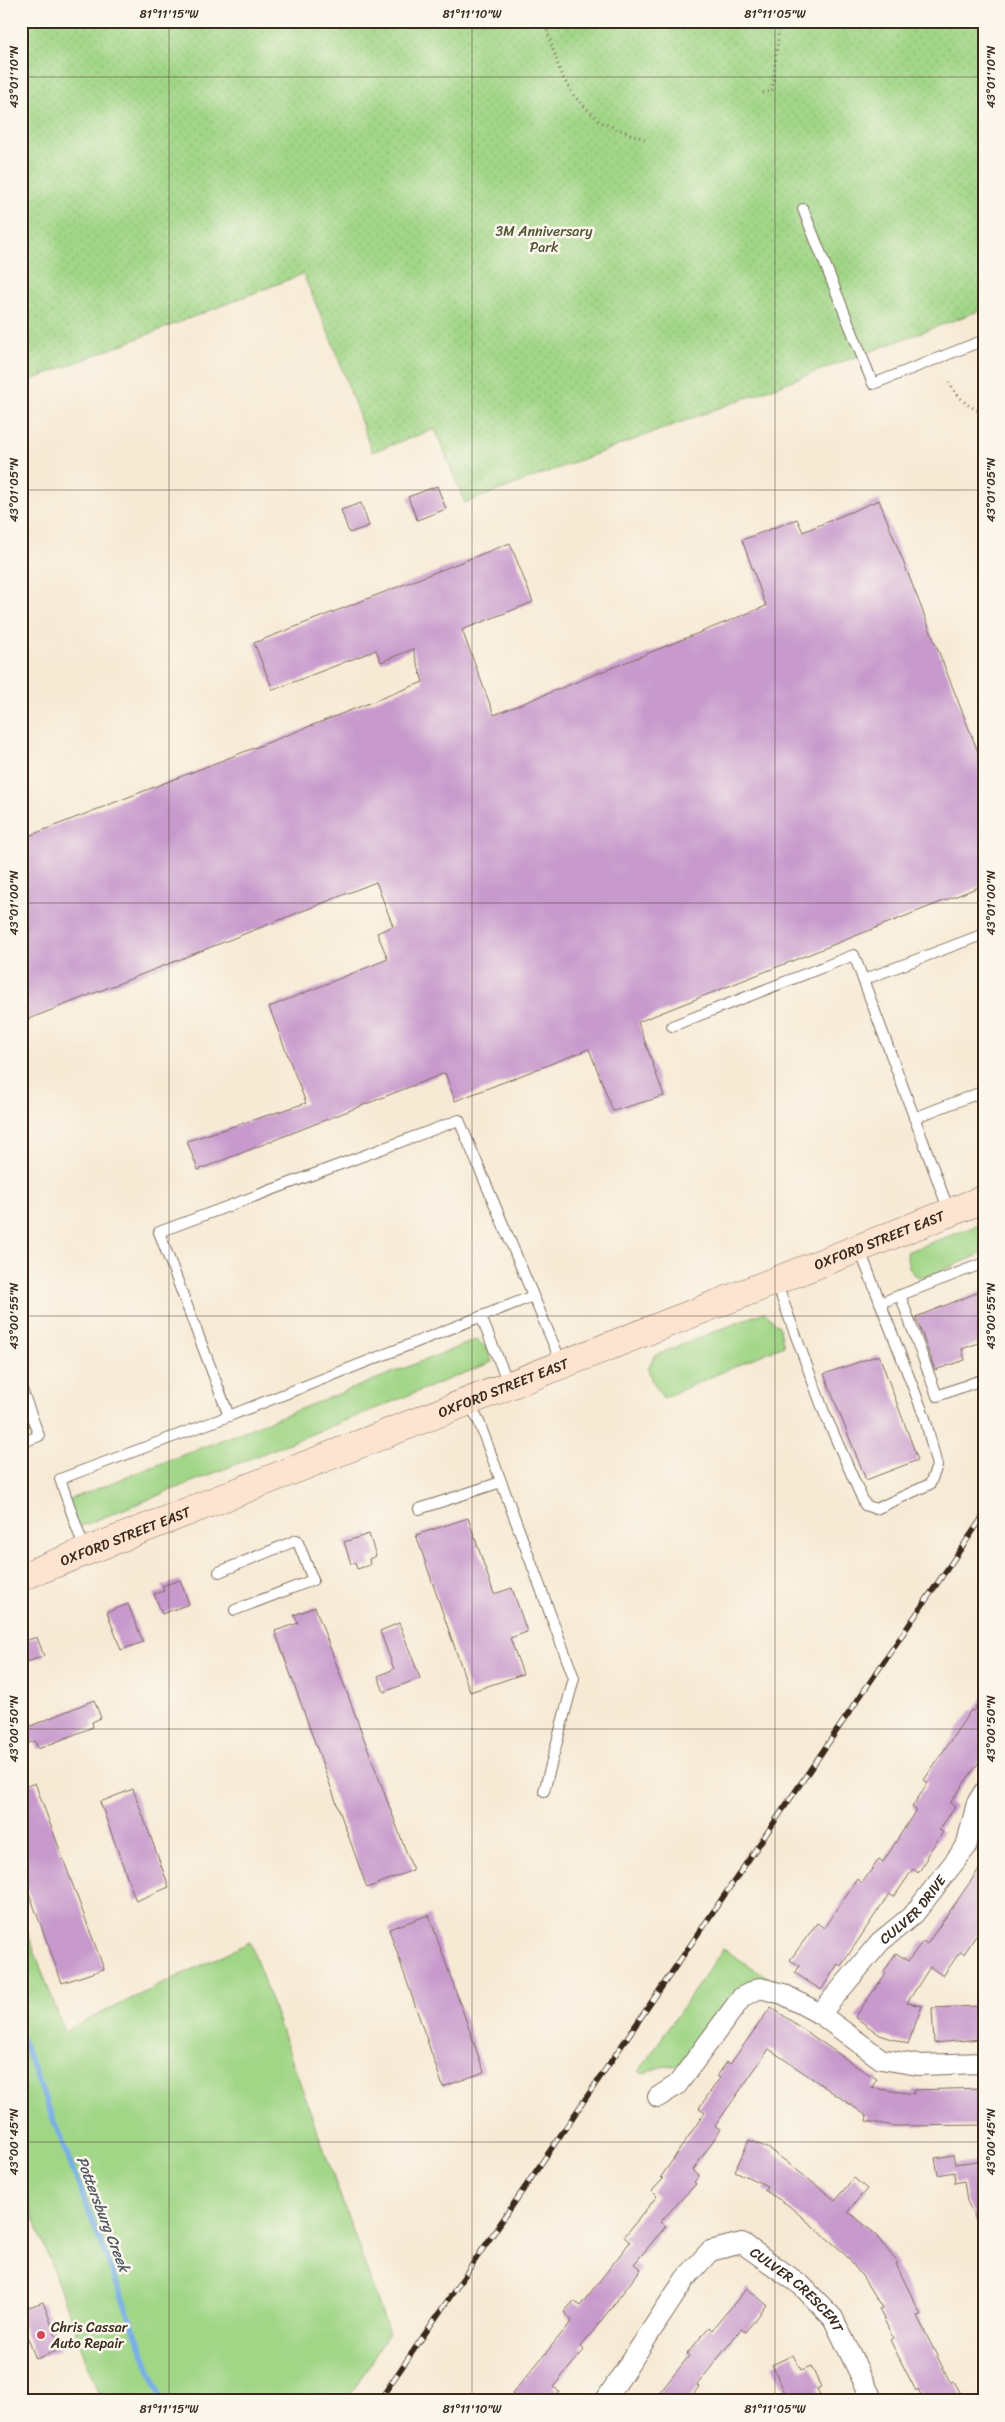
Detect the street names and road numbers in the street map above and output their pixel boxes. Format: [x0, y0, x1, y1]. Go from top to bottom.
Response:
street label: OXFORD STREET EAST [810, 1203, 949, 1277]
street label: OXFORD STREET EAST [434, 1350, 573, 1425]
street label: OXFORD STREET EAST [56, 1499, 195, 1573]
street label: CULVER DRIVE [873, 1868, 953, 1950]
street label: CULVER CRESCENT [745, 2240, 851, 2338]

